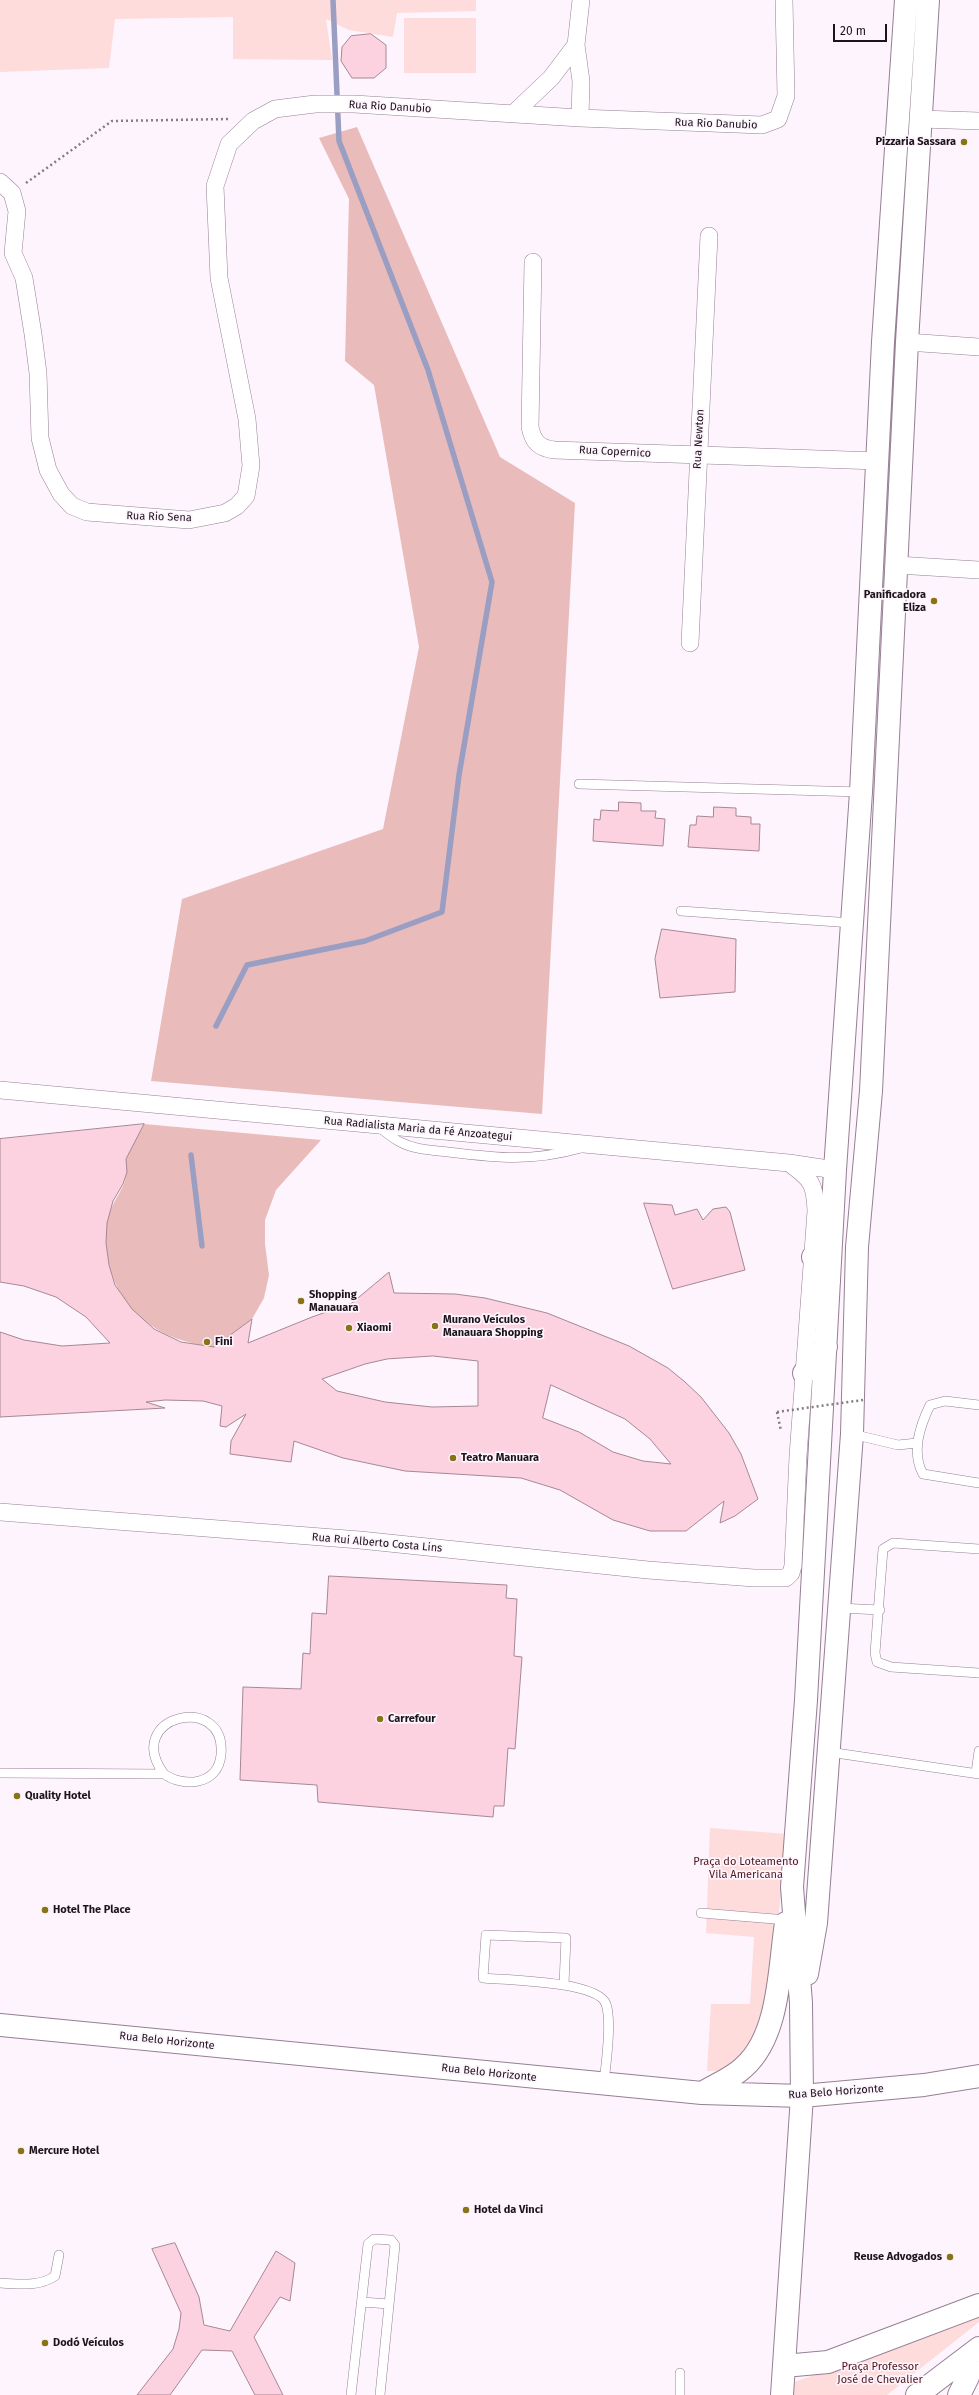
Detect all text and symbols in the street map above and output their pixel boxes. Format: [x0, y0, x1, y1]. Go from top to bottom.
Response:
scale bar [835, 16, 889, 42]
text: 20 m [840, 24, 866, 38]
street label: Rua Rio Danubio [348, 98, 432, 116]
street label: Rua Rio Danubio [674, 116, 758, 132]
place label: Pizzaria Sassara [875, 135, 956, 149]
marker: Pizzaria Sassara [959, 137, 969, 147]
street label: Rua Newton [691, 409, 707, 469]
street label: Rua Copernico [579, 444, 651, 460]
street label: Rua Rio Sena [126, 509, 192, 525]
place label: Panificadora Eliza [864, 588, 926, 614]
marker: Panificadora Eliza [929, 596, 939, 606]
street label: Rua Radialista Maria da Fé Anzoategui [323, 1114, 513, 1144]
place label: Shopping Manauara [309, 1288, 358, 1314]
marker: Shopping Manauara [296, 1296, 306, 1306]
place label: Murano Veículos Manauara Shopping [443, 1313, 543, 1339]
place label: Xiaomi [357, 1321, 391, 1335]
marker: Murano Veículos Manauara Shopping [430, 1321, 440, 1331]
marker: Xiaomi [344, 1323, 354, 1333]
place label: Fini [215, 1335, 233, 1349]
marker: Fini [202, 1337, 212, 1347]
place label: Teatro Manuara [461, 1451, 539, 1465]
marker: Teatro Manuara [448, 1453, 458, 1463]
street label: Rua Rui Alberto Costa Lins [311, 1531, 443, 1555]
place label: Carrefour [388, 1712, 436, 1726]
marker: Carrefour [375, 1714, 385, 1724]
place label: Quality Hotel [25, 1789, 91, 1803]
marker: Quality Hotel [12, 1791, 22, 1801]
park label: Praça do Loteamento Vila Americana [693, 1855, 799, 1881]
place label: Hotel The Place [53, 1903, 131, 1917]
marker: Hotel The Place [40, 1905, 50, 1915]
street label: Rua Belo Horizonte [119, 2029, 215, 2053]
street label: Rua Belo Horizonte [441, 2061, 537, 2085]
street label: Rua Belo Horizonte [788, 2082, 884, 2102]
place label: Mercure Hotel [29, 2144, 99, 2158]
marker: Mercure Hotel [16, 2146, 26, 2156]
place label: Hotel da Vinci [474, 2203, 543, 2217]
marker: Hotel da Vinci [461, 2205, 471, 2215]
place label: Reuse Advogados [854, 2250, 942, 2264]
marker: Reuse Advogados [945, 2252, 955, 2262]
place label: Dodó Veículos [53, 2336, 124, 2350]
marker: Dodó Veículos [40, 2338, 50, 2348]
park label: Praça Professor José de Chevalier [837, 2360, 923, 2386]

